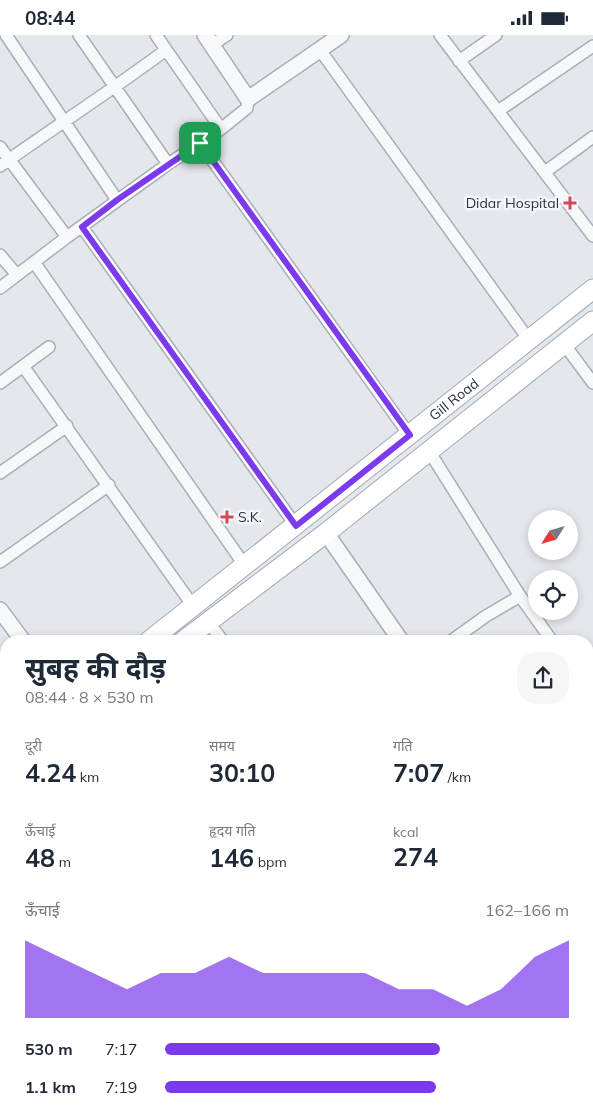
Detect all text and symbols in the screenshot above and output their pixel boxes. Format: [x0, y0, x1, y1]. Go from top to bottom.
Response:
text: 08:44 [25, 6, 75, 30]
pin [179, 122, 221, 164]
icon: arrive [186, 129, 214, 157]
place label: Didar Hospital [466, 194, 559, 212]
marker: Didar Hospital [563, 196, 577, 210]
street label: Gill Road [425, 374, 482, 424]
place label: S.K. [238, 508, 262, 526]
marker: S.K. [220, 510, 234, 524]
north arrow [528, 510, 578, 560]
map controls [528, 510, 578, 620]
button: locate [528, 570, 578, 620]
text: सुबह की दौड़ [25, 650, 166, 685]
button: share [517, 652, 569, 704]
text: 08:44 · 8 × 530 m [25, 687, 154, 707]
text: दूरी [25, 737, 42, 755]
text: समय [209, 737, 235, 755]
text: गति [393, 737, 413, 755]
text: 4.24 [25, 757, 76, 788]
text: 30:10 [209, 757, 275, 788]
text: 7:07 [393, 757, 444, 788]
text: km [76, 768, 99, 786]
text: /km [444, 768, 471, 786]
text: ऊँचाई [25, 822, 55, 840]
text: हृदय गति [209, 822, 255, 840]
text: kcal [393, 823, 419, 841]
text: 274 [393, 841, 438, 872]
text: 48 [25, 842, 55, 873]
text: 146 [209, 842, 254, 873]
text: m [55, 853, 71, 871]
text: bpm [254, 853, 287, 871]
text: ऊँचाई [25, 900, 60, 920]
text: 162–166 m [485, 900, 569, 920]
text: 530 m [25, 1039, 73, 1059]
text: 7:17 [105, 1039, 137, 1059]
text: 1.1 km [25, 1077, 76, 1097]
text: 7:19 [105, 1077, 137, 1097]

